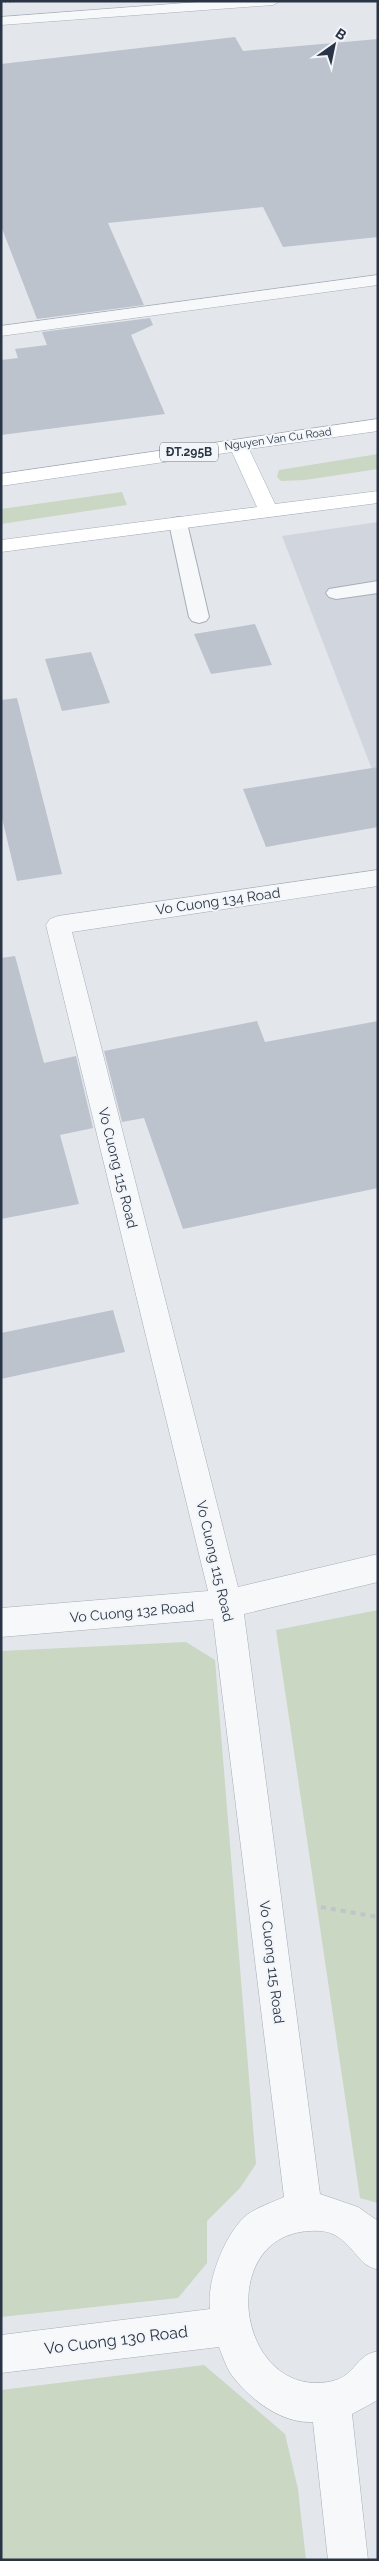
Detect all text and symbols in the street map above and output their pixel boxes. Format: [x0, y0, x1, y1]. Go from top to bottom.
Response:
north arrow [309, 20, 359, 70]
text: B [333, 25, 350, 44]
street label: Nguyen Van Cu Road [224, 425, 333, 453]
road number: ĐT.295B [160, 442, 218, 462]
street label: Vo Cuong 134 Road [155, 884, 281, 918]
street label: Vo Cuong 115 Road [95, 1106, 141, 1230]
street label: Vo Cuong 115 Road [193, 1499, 237, 1623]
street label: Vo Cuong 132 Road [69, 1599, 195, 1625]
street label: Vo Cuong 115 Road [257, 1900, 287, 2024]
street label: Vo Cuong 130 Road [43, 2322, 189, 2358]

